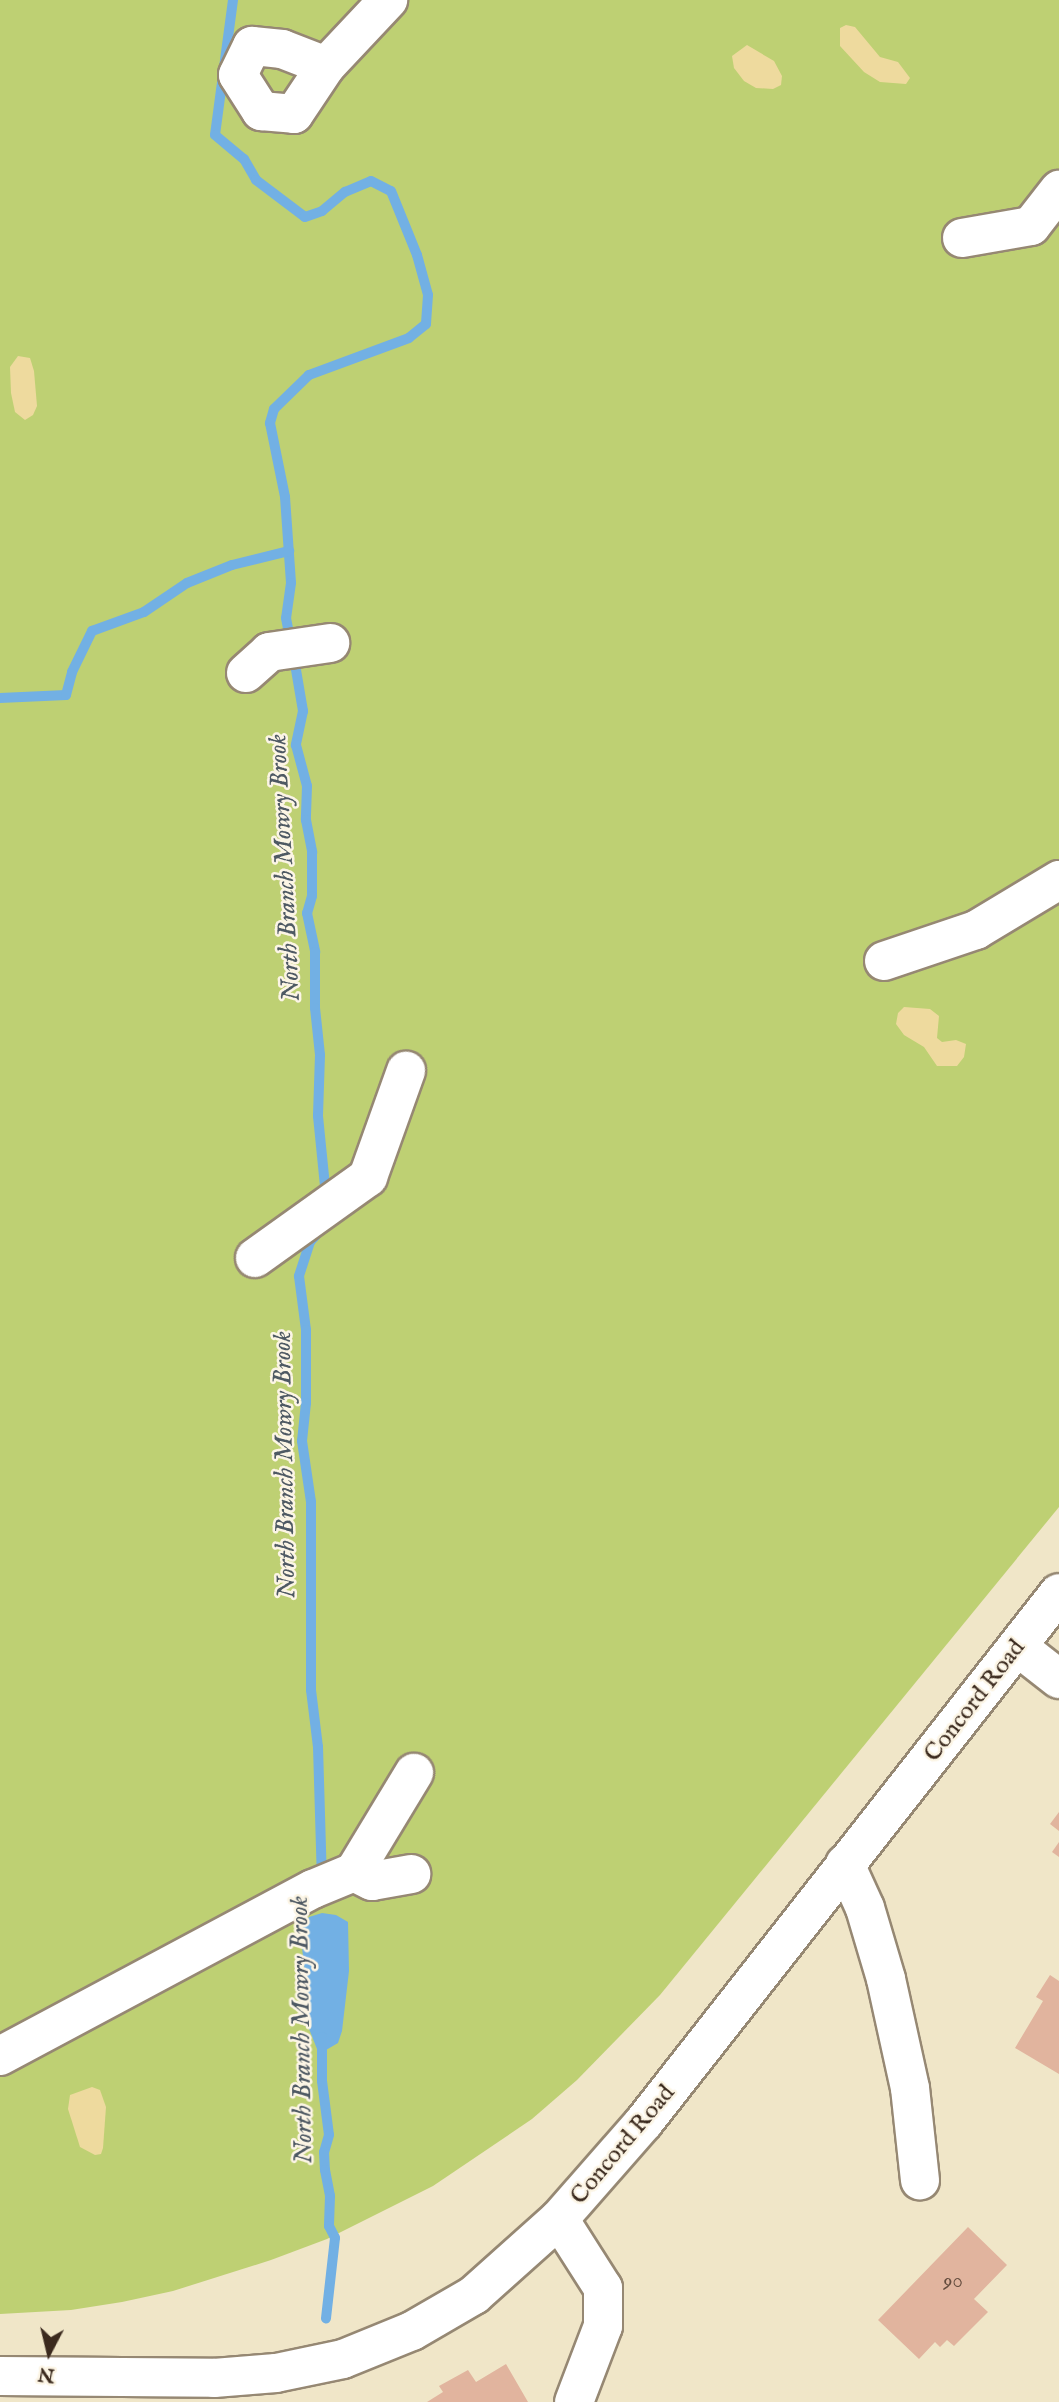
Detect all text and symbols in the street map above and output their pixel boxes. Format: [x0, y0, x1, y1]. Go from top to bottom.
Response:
water label: North Branch Mowry Brook [262, 733, 308, 1003]
water label: North Branch Mowry Brook [267, 1331, 303, 1599]
street label: Concord Road [918, 1634, 1032, 1768]
water label: North Branch Mowry Brook [284, 1896, 320, 2164]
street label: Concord Road [565, 2079, 681, 2211]
house number: 90 [943, 2269, 963, 2295]
north arrow [14, 2318, 84, 2388]
text: N [37, 2361, 56, 2387]

